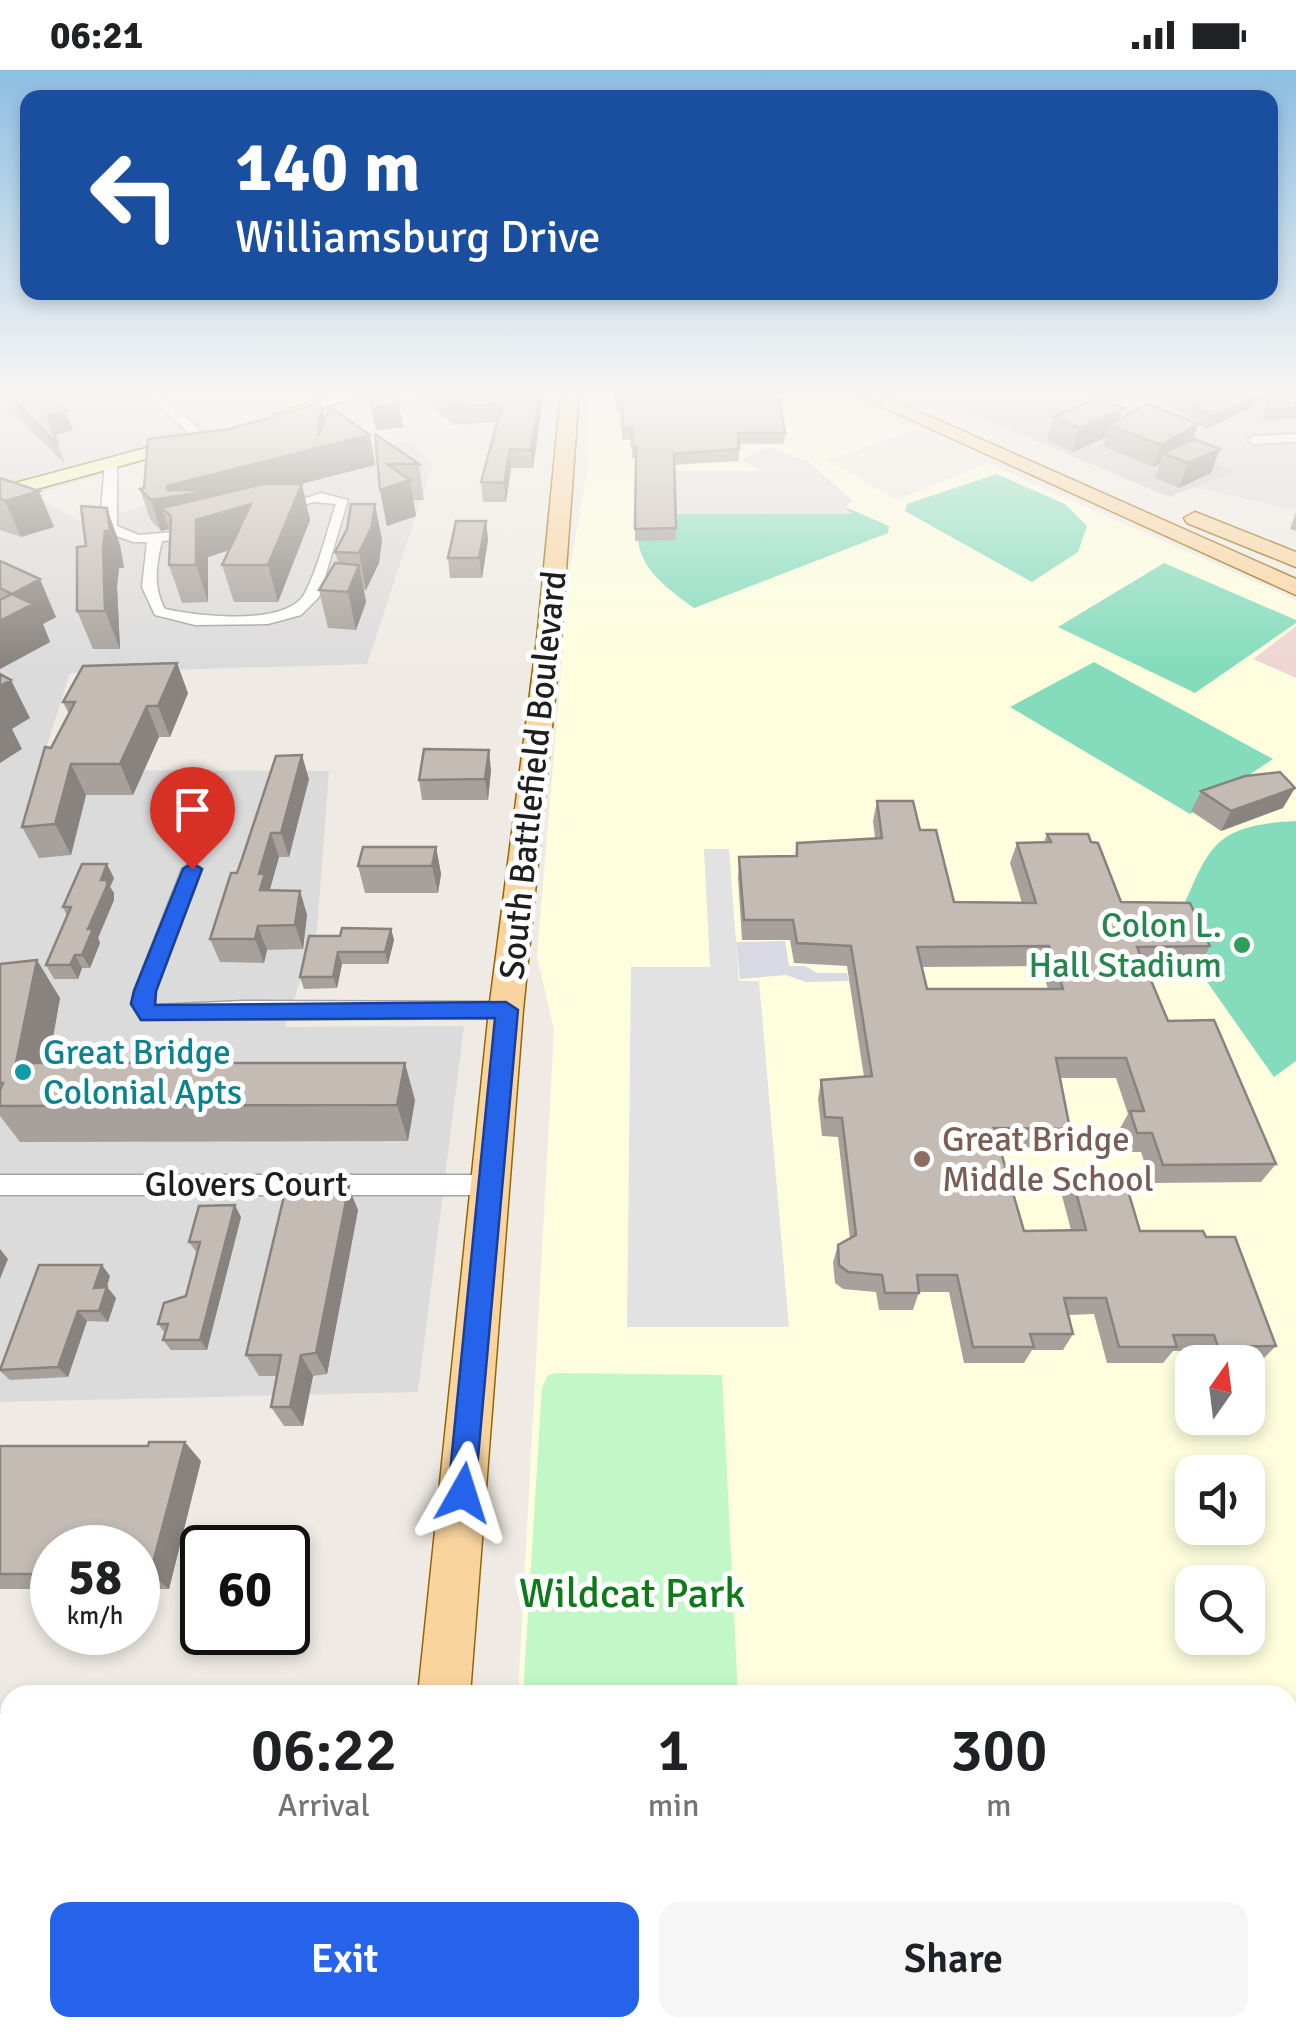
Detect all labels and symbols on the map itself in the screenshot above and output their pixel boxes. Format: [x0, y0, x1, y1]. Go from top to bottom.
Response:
street label: South Battlefield Boulevard [490, 569, 576, 981]
pin [150, 767, 235, 870]
place label: Colon L. Hall Stadium [1029, 904, 1222, 987]
marker: Colon L. Hall Stadium [1231, 934, 1253, 956]
place label: Great Bridge Colonial Apts [43, 1031, 242, 1114]
marker: Great Bridge Colonial Apts [12, 1061, 34, 1083]
place label: Great Bridge Middle School [942, 1118, 1154, 1201]
marker: Great Bridge Middle School [911, 1148, 933, 1170]
street label: Glovers Court [144, 1163, 348, 1206]
north arrow [1175, 1345, 1265, 1435]
position arrow [411, 1441, 515, 1545]
speed limit sign: 60 [180, 1525, 310, 1655]
park label: Wildcat Park [519, 1568, 745, 1619]

